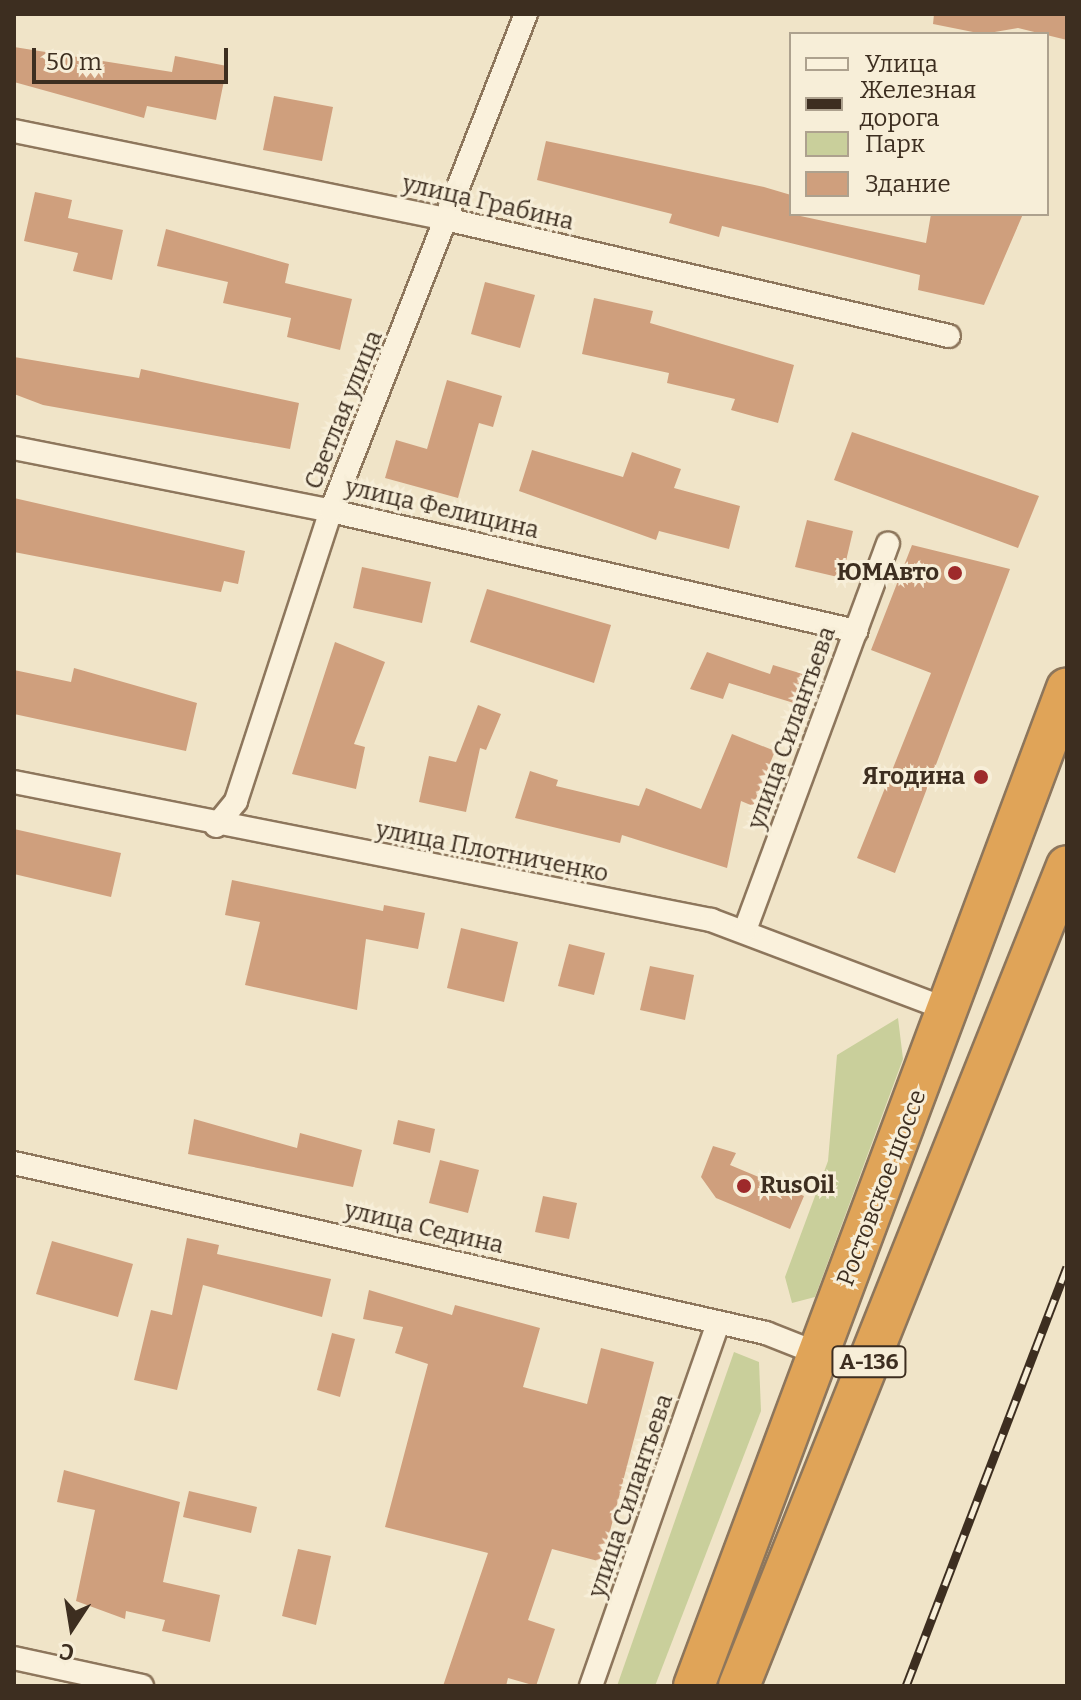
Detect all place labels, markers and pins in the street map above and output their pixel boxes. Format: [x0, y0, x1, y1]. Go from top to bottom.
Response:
place label: ЮМАвто [837, 559, 939, 587]
marker: ЮМАвто [946, 564, 964, 582]
place label: Ягодина [863, 763, 965, 791]
marker: Ягодина [972, 768, 990, 786]
place label: RusOil [760, 1172, 835, 1200]
marker: RusOil [735, 1177, 753, 1195]

